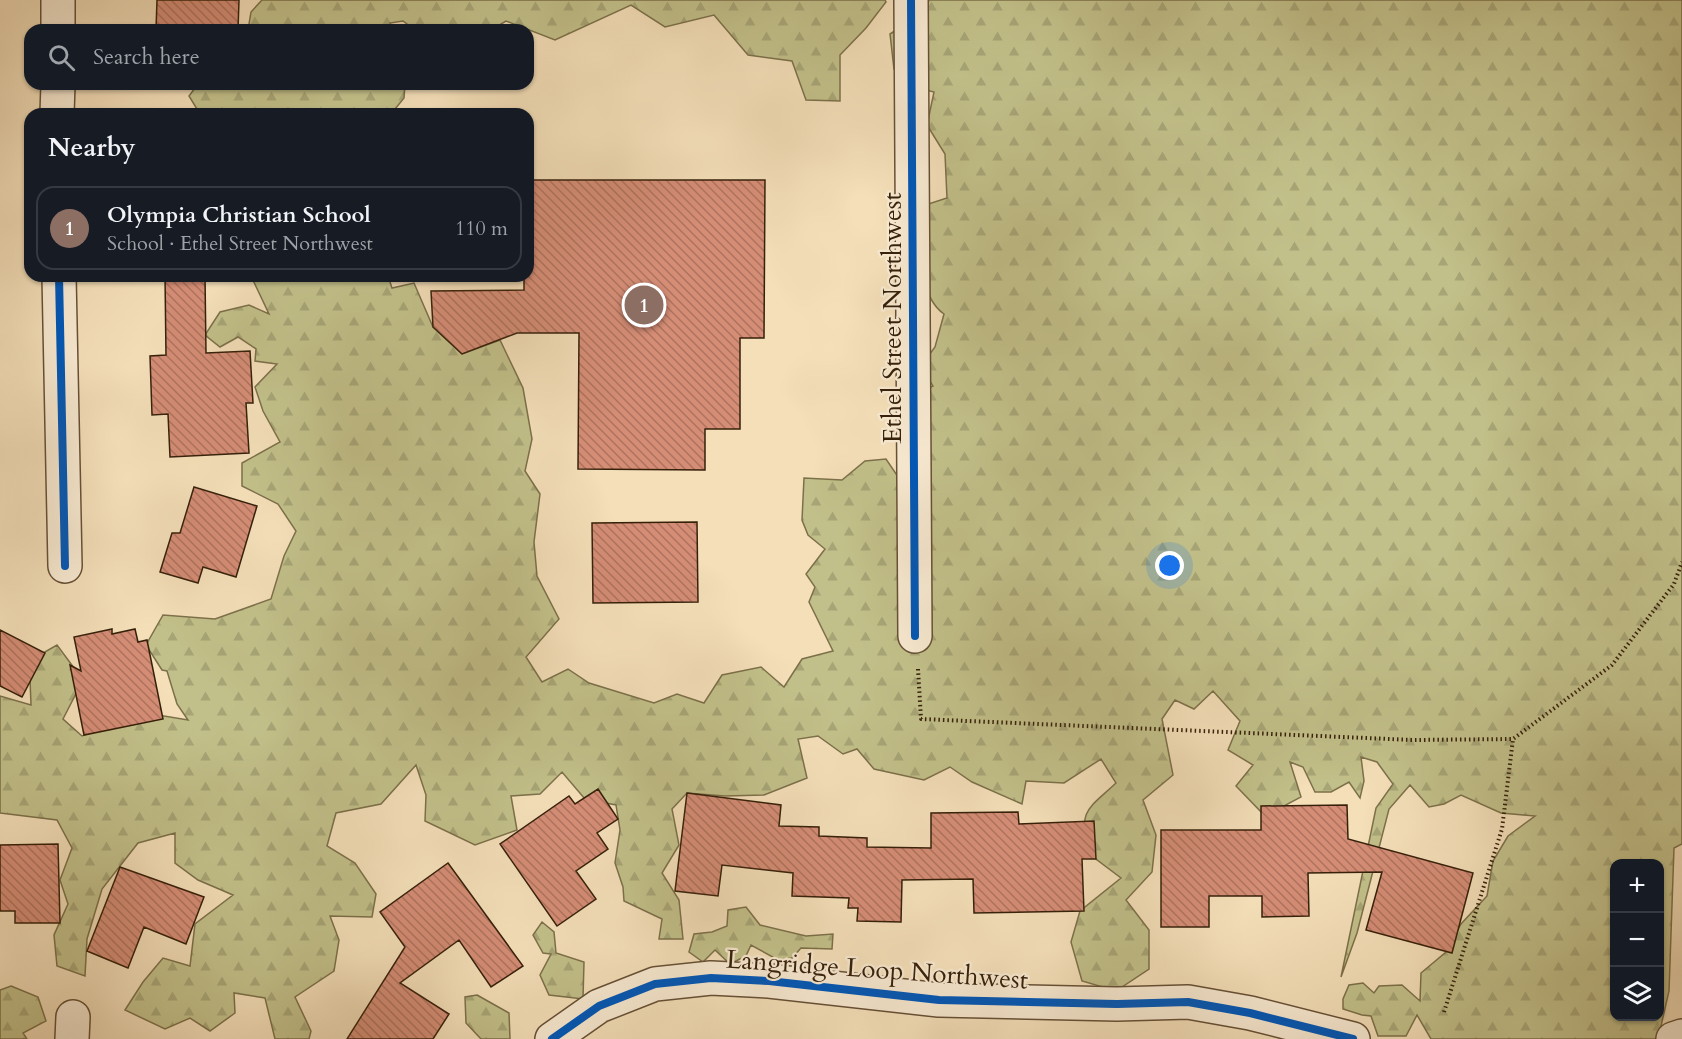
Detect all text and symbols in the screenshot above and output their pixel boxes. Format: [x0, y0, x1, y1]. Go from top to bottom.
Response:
search box [24, 24, 534, 90]
icon: search [45, 41, 78, 74]
text: Search here [93, 42, 200, 72]
text: Nearby [48, 130, 136, 165]
street label: Ethel Street Northwest [875, 192, 910, 444]
text: Olympia Christian School [107, 200, 371, 230]
text: 1 [64, 215, 75, 242]
text: 110 m [455, 215, 508, 242]
text: School · Ethel Street Northwest [107, 230, 373, 257]
pin: 1 [624, 282, 664, 328]
your location [1155, 551, 1184, 580]
map controls [1610, 859, 1664, 1021]
button: + [1610, 859, 1664, 913]
button: − [1610, 913, 1664, 967]
street label: Langridge Loop Northwest [725, 941, 1029, 998]
button: layers [1610, 967, 1664, 1021]

